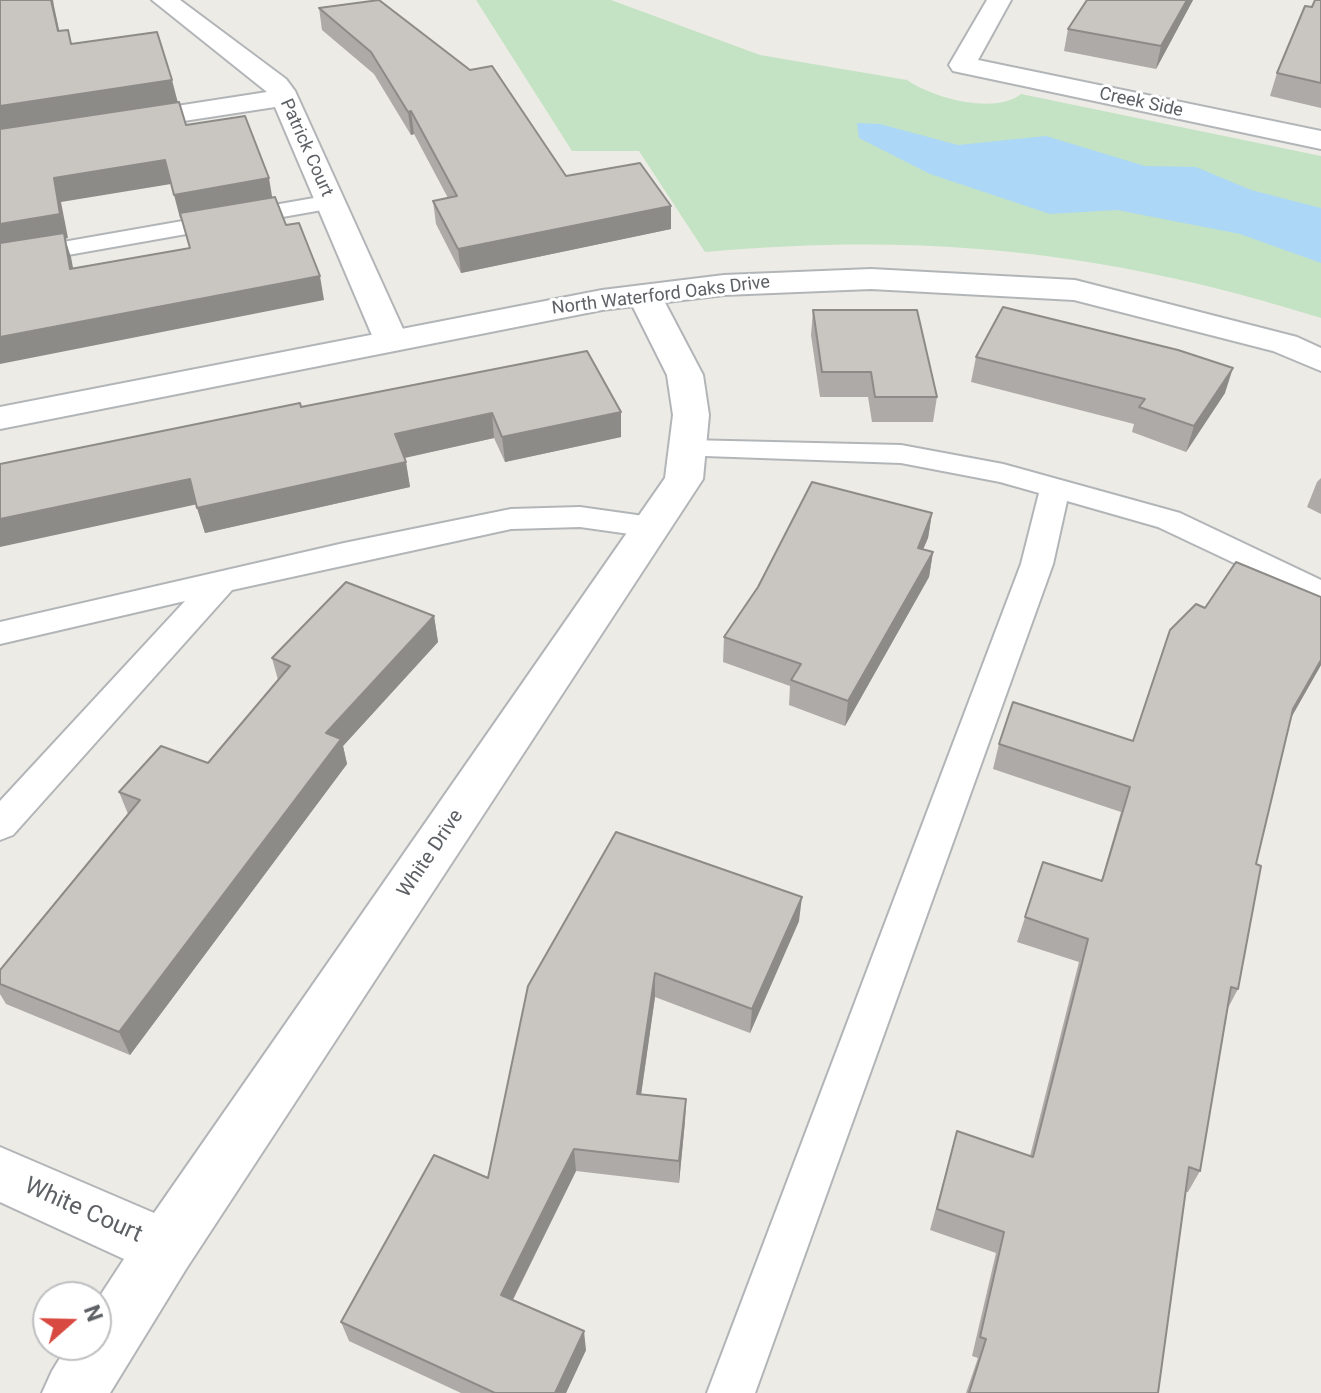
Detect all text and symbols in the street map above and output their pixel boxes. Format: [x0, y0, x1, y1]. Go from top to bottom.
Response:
street label: Creek Side [1097, 84, 1185, 122]
street label: Patrick Court [275, 96, 337, 200]
street label: North Waterford Oaks Drive [551, 272, 771, 320]
street label: White Drive [393, 806, 469, 902]
street label: White Court [20, 1172, 146, 1250]
north arrow [32, 1281, 112, 1361]
text: N [79, 1302, 108, 1325]

